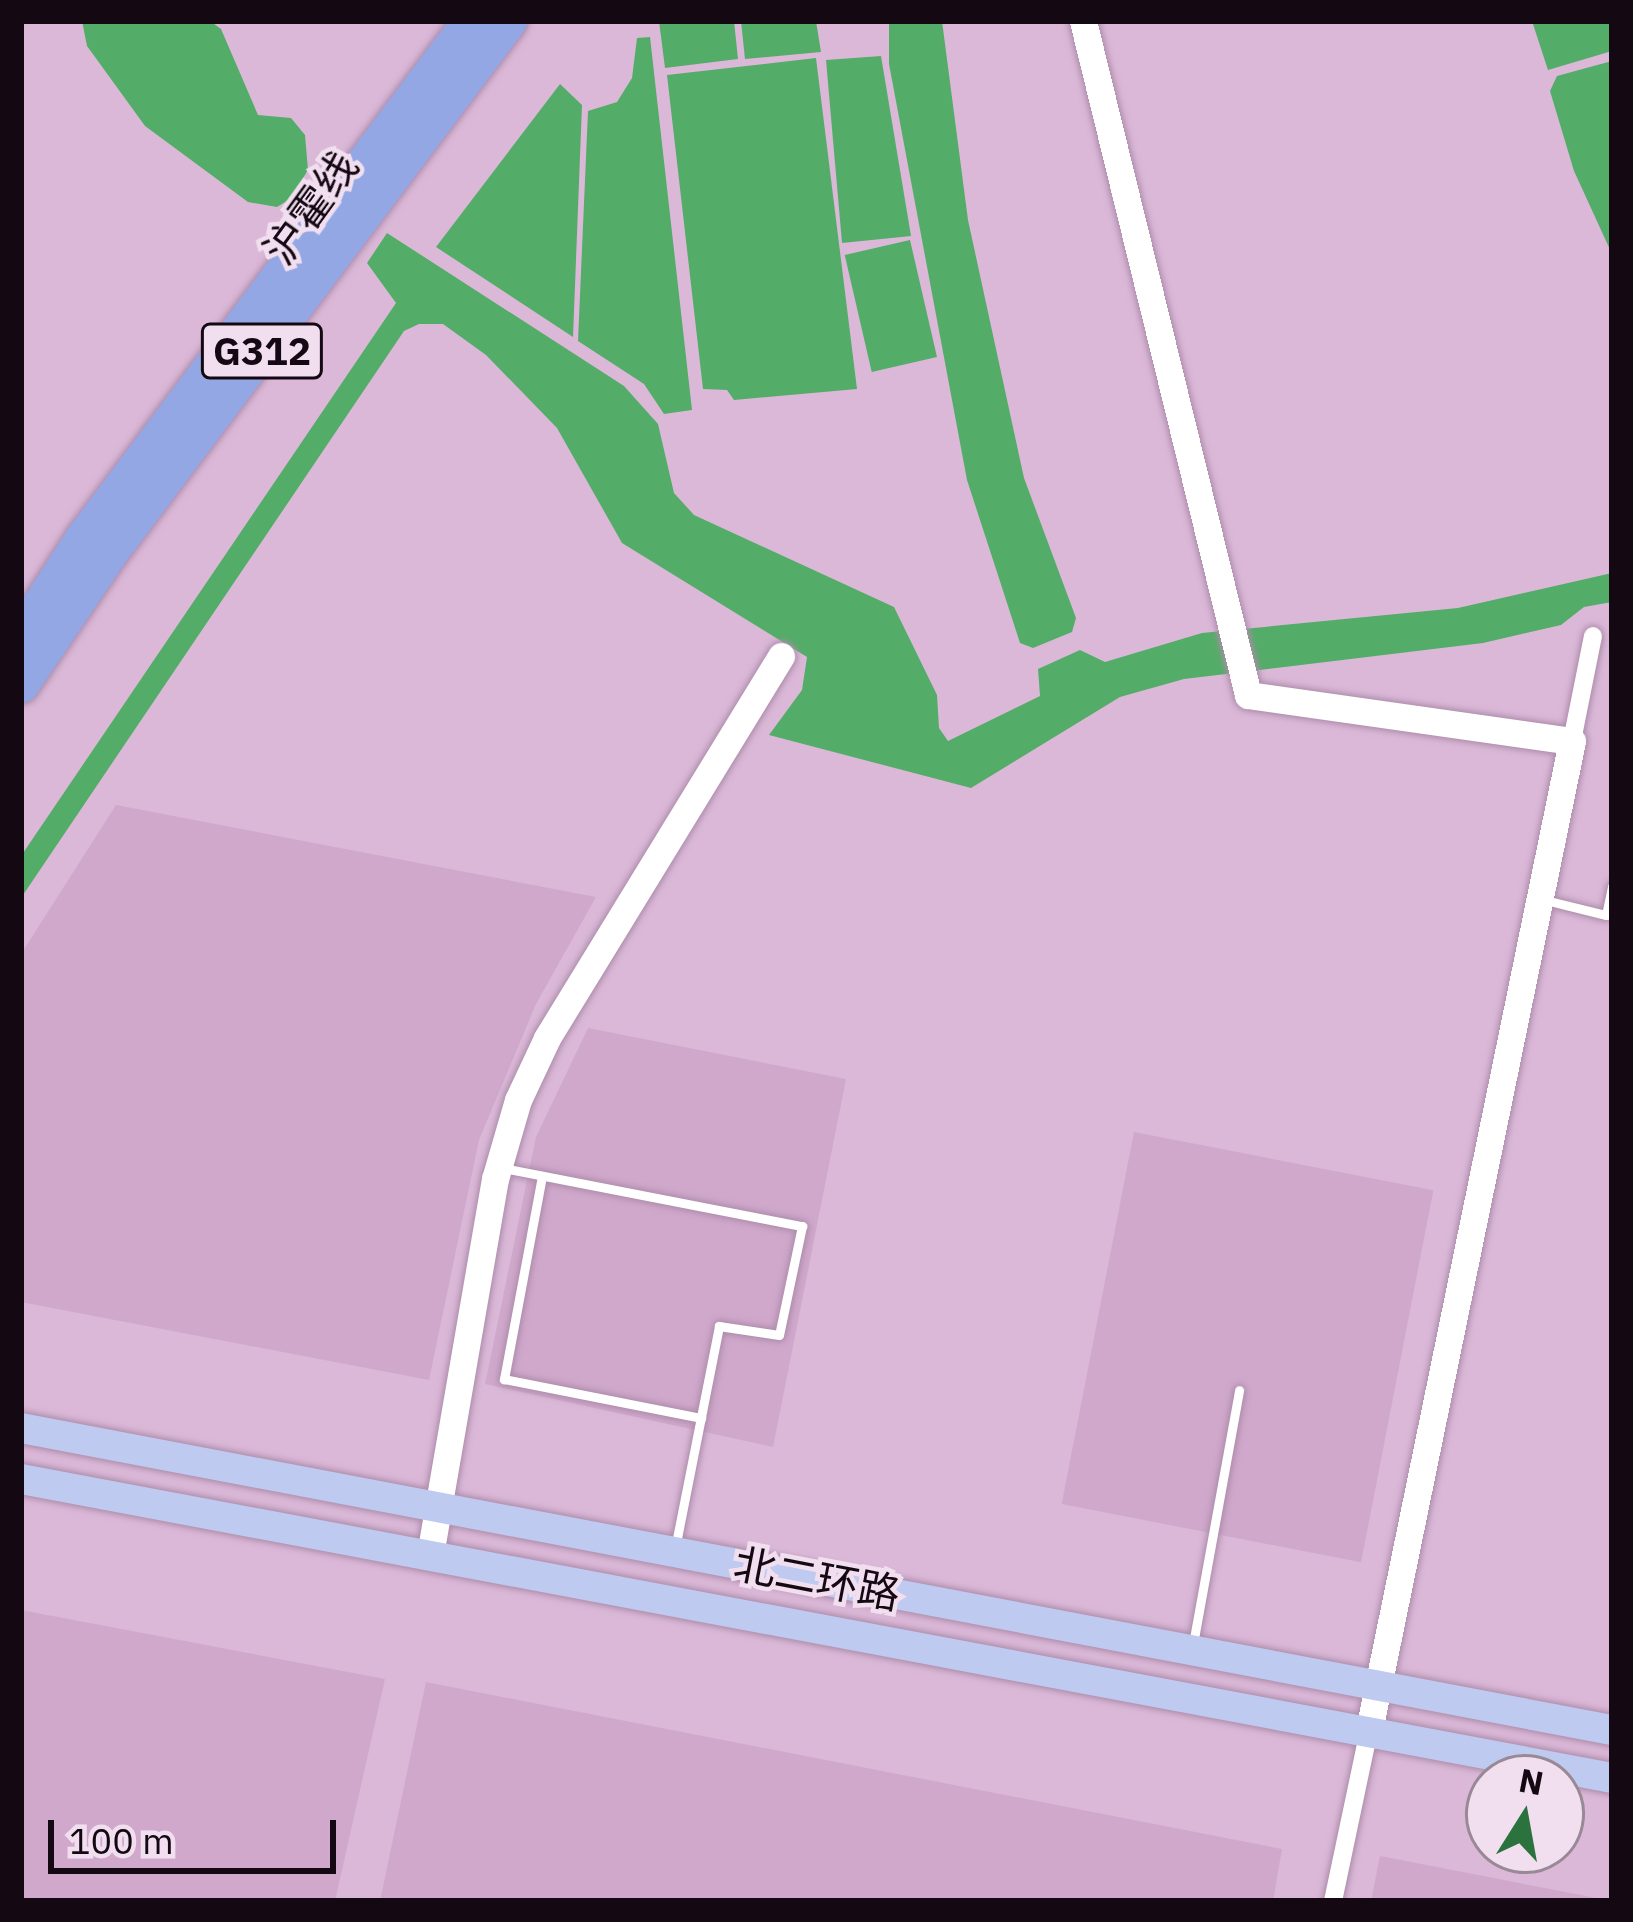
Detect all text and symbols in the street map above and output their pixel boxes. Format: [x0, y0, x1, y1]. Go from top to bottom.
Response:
street label: 沪霍线 [254, 142, 368, 274]
road number: G312 [199, 318, 325, 384]
street label: 北二环路 [730, 1538, 904, 1620]
north arrow [1465, 1754, 1585, 1874]
text: N [1516, 1758, 1547, 1805]
scale bar [54, 1796, 342, 1870]
text: 100 m [69, 1817, 174, 1864]

